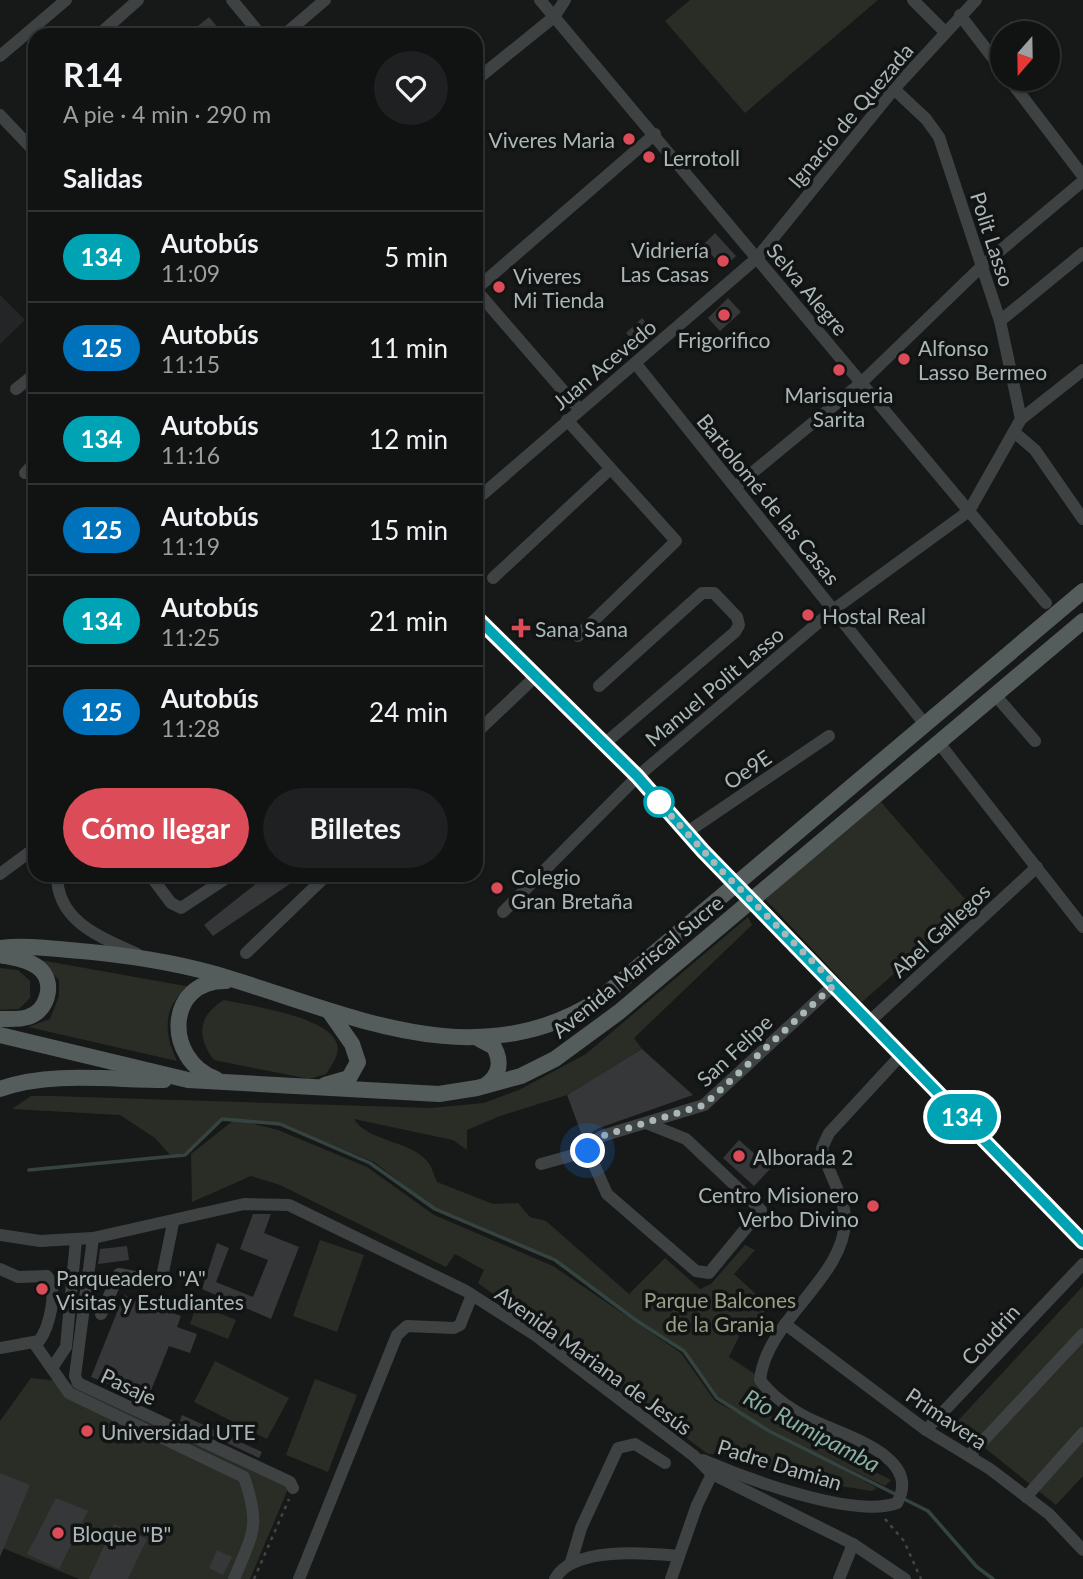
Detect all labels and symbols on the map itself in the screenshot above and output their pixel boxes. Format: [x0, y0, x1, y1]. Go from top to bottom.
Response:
north arrow [990, 21, 1060, 91]
street label: Ignacio de Quezada [782, 38, 918, 192]
place label: Viveres Maria [489, 127, 615, 152]
marker: Viveres Maria [621, 131, 637, 147]
place label: Lerrotoll [663, 145, 740, 170]
marker: Lerrotoll [641, 149, 657, 165]
street label: Polit Lasso [966, 188, 1020, 290]
place label: Vidriería Las Casas [620, 237, 709, 286]
street label: Selva Alegre [762, 238, 854, 340]
marker: Vidriería Las Casas [715, 253, 731, 269]
place label: Viveres Mi Tienda [513, 263, 605, 312]
marker: Viveres Mi Tienda [491, 279, 507, 295]
marker: Frigorifico [716, 307, 732, 323]
street label: Juan Acevedo [547, 314, 661, 414]
place label: Frigorifico [678, 327, 770, 352]
place label: Alfonso Lasso Bermeo [918, 335, 1047, 384]
marker: Alfonso Lasso Bermeo [896, 351, 912, 367]
marker: Marisqueria Sarita [831, 362, 847, 378]
place label: Marisqueria Sarita [784, 382, 894, 431]
street label: Bartolomé de las Casas [692, 409, 846, 589]
place label: Hostal Real [822, 603, 926, 628]
marker: Hostal Real [800, 607, 816, 623]
place label: Sana Sana [535, 616, 628, 641]
marker: Sana Sana [513, 620, 529, 636]
street label: Manuel Polit Lasso [640, 621, 788, 751]
street label: Oe9E [718, 744, 776, 794]
unlabelled marker [644, 787, 674, 817]
place label: Colegio Gran Bretaña [511, 864, 633, 913]
street label: Abel Gallegos [885, 878, 995, 982]
marker: Colegio Gran Bretaña [489, 880, 505, 896]
street label: Avenida Mariscal Sucre [546, 889, 728, 1043]
street label: San Felipe [691, 1009, 777, 1091]
line badge: 134 [922, 1094, 1002, 1140]
your location [570, 1133, 605, 1168]
place label: Alborada 2 [753, 1144, 853, 1169]
marker: Alborada 2 [731, 1148, 747, 1164]
place label: Centro Misionero Verbo Divino [698, 1182, 859, 1231]
marker: Centro Misionero Verbo Divino [865, 1198, 881, 1214]
place label: Parqueadero "A" Visitas y Estudiantes [56, 1265, 244, 1314]
street label: Avenida Mariana de Jesús [491, 1280, 697, 1440]
marker: Parqueadero "A" Visitas y Estudiantes [34, 1281, 50, 1297]
park label: Parque Balcones de la Granja [644, 1287, 796, 1336]
street label: Coudrin [956, 1299, 1024, 1369]
street label: Pasaje [97, 1362, 161, 1410]
water label: Río Rumipamba [739, 1382, 885, 1478]
street label: Primavera [902, 1382, 992, 1454]
place label: Universidad UTE [101, 1419, 256, 1444]
marker: Universidad UTE [79, 1423, 95, 1439]
street label: Padre Damian [715, 1433, 845, 1495]
place label: Bloque "B" [72, 1521, 171, 1546]
marker: Bloque "B" [50, 1525, 66, 1541]

